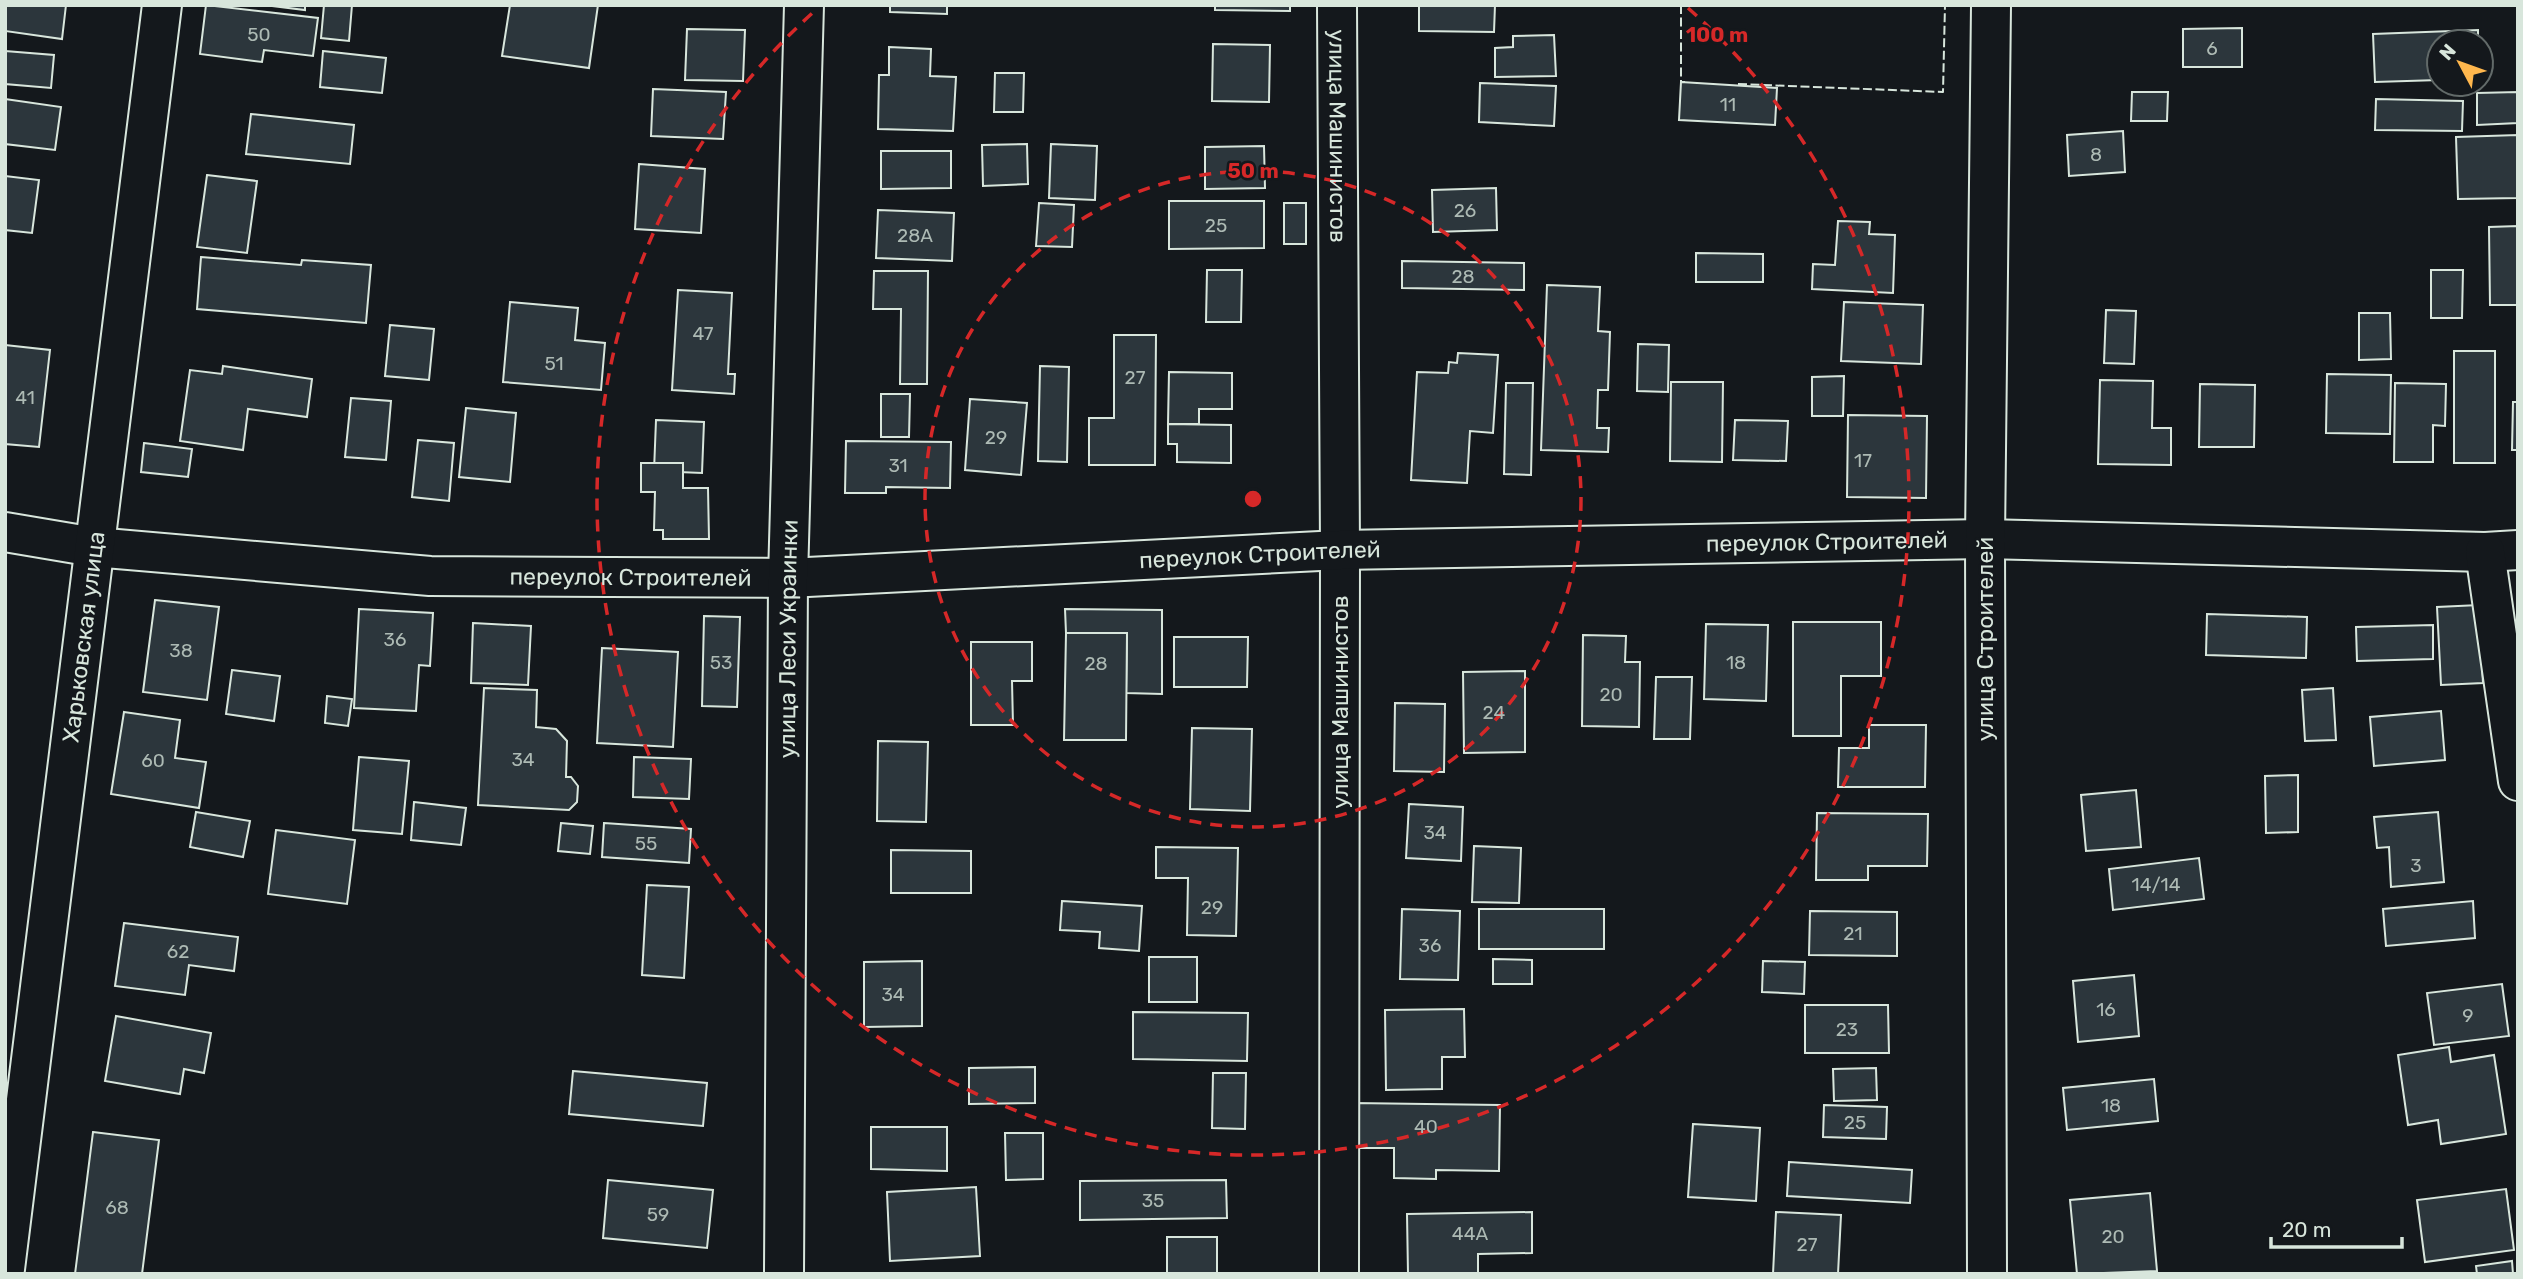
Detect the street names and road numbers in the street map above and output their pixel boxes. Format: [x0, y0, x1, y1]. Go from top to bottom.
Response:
street label: улица Машинистов [1323, 29, 1352, 243]
street label: улица Леси Украинки [773, 519, 804, 759]
street label: переулок Строителей [1706, 526, 1948, 558]
street label: Харьковская улица [57, 530, 111, 744]
street label: переулок Строителей [1138, 535, 1381, 574]
street label: улица Строителей [1971, 537, 1999, 741]
street label: переулок Строителей [509, 562, 752, 592]
street label: улица Машинистов [1326, 595, 1354, 809]

